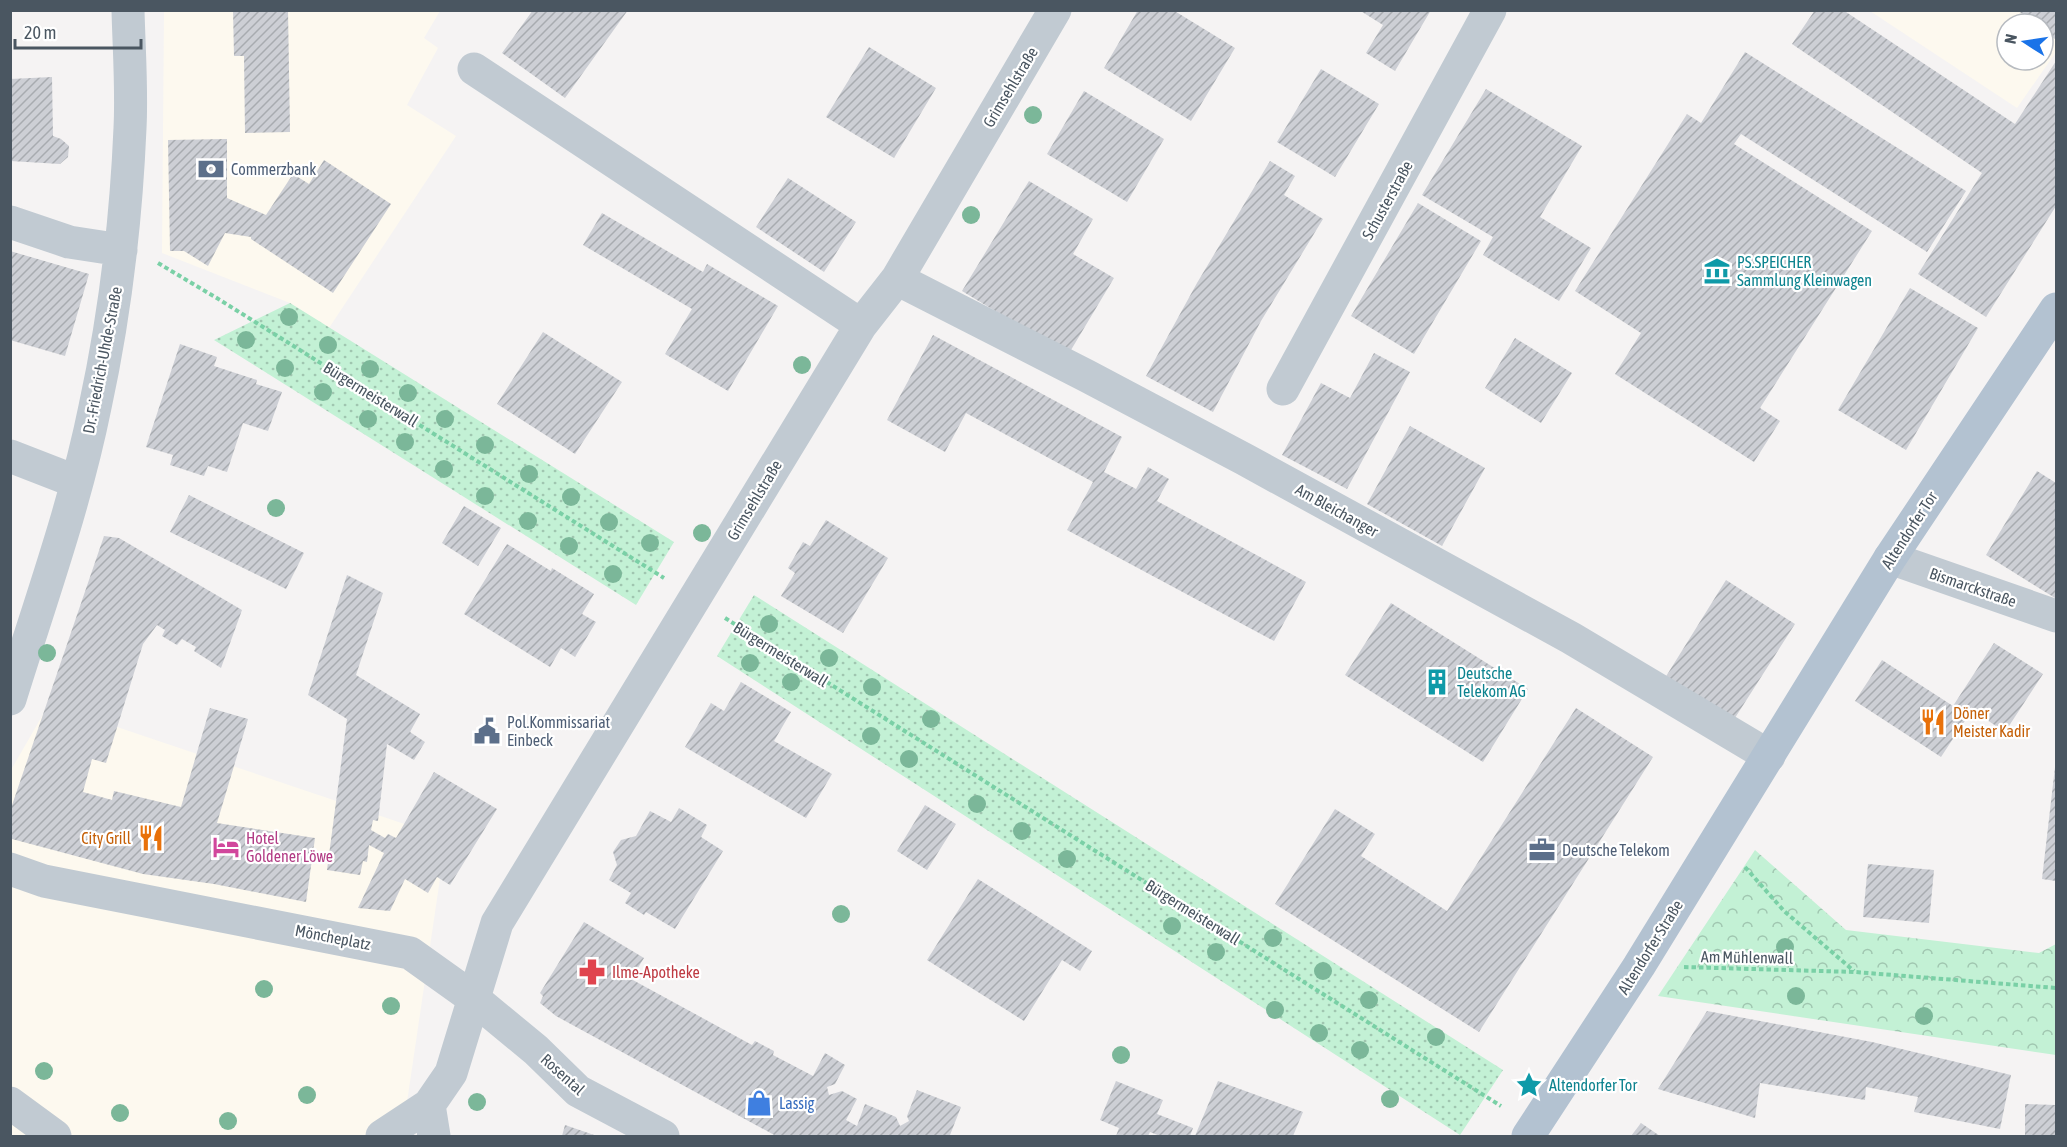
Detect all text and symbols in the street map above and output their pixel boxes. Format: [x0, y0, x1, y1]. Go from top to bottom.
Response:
scale bar [15, 12, 141, 50]
north arrow [1995, 12, 2055, 72]
text: 20 m [24, 22, 56, 43]
text: N [2001, 32, 2020, 45]
street label: Grimsehlstraße [979, 44, 1041, 130]
bank icon: Commerzbank [196, 154, 226, 184]
street label: Schusterstraße [1358, 158, 1416, 242]
place label: Commerzbank [231, 160, 316, 178]
place label: PS.SPEICHER Sammlung Kleinwagen [1737, 253, 1872, 290]
museum icon: PS.SPEICHER Sammlung Kleinwagen [1702, 256, 1732, 286]
street label: Dr.-Friedrich-Uhde-Straße [79, 285, 125, 435]
street label: Bürgermeisterwall [320, 358, 422, 431]
street label: Grimsehlstraße [723, 457, 785, 543]
street label: Am Bleichanger [1292, 480, 1382, 541]
street label: Altendorfer Tor [1877, 488, 1941, 572]
street label: Bismarckstraße [1927, 564, 2019, 610]
street label: Bürgermeisterwall [730, 618, 832, 691]
place label: Deutsche Telekom AG [1457, 664, 1526, 700]
building icon: Deutsche Telekom AG [1422, 667, 1452, 697]
place label: Döner Meister Kadir [1953, 704, 2030, 740]
restaurant icon: Döner Meister Kadir [1918, 707, 1948, 737]
place label: Pol.Kommissariat Einbeck [507, 713, 611, 749]
public building icon: Pol.Kommissariat Einbeck [472, 716, 502, 746]
restaurant icon: City Grill [136, 823, 166, 853]
place label: City Grill [81, 829, 132, 848]
place label: Hotel Goldener Löwe [246, 829, 333, 865]
hotel icon: Hotel Goldener Löwe [211, 832, 241, 862]
office icon: Deutsche Telekom [1527, 835, 1557, 865]
place label: Deutsche Telekom [1562, 841, 1670, 859]
street label: Bürgermeisterwall [1142, 876, 1244, 949]
street label: Altendorfer Straße [1614, 897, 1686, 997]
street label: Möncheplatz [294, 921, 373, 954]
street label: Am Mühlenwall [1701, 947, 1794, 967]
pharmacy icon: Ilme-Apotheke [577, 957, 607, 987]
place label: Ilme-Apotheke [612, 963, 700, 982]
street label: Rosental [537, 1050, 589, 1099]
place icon: Altendorfer Tor [1514, 1070, 1544, 1100]
place label: Altendorfer Tor [1549, 1076, 1637, 1094]
shop icon: Lassig [744, 1088, 774, 1118]
place label: Lassig [779, 1094, 815, 1113]

